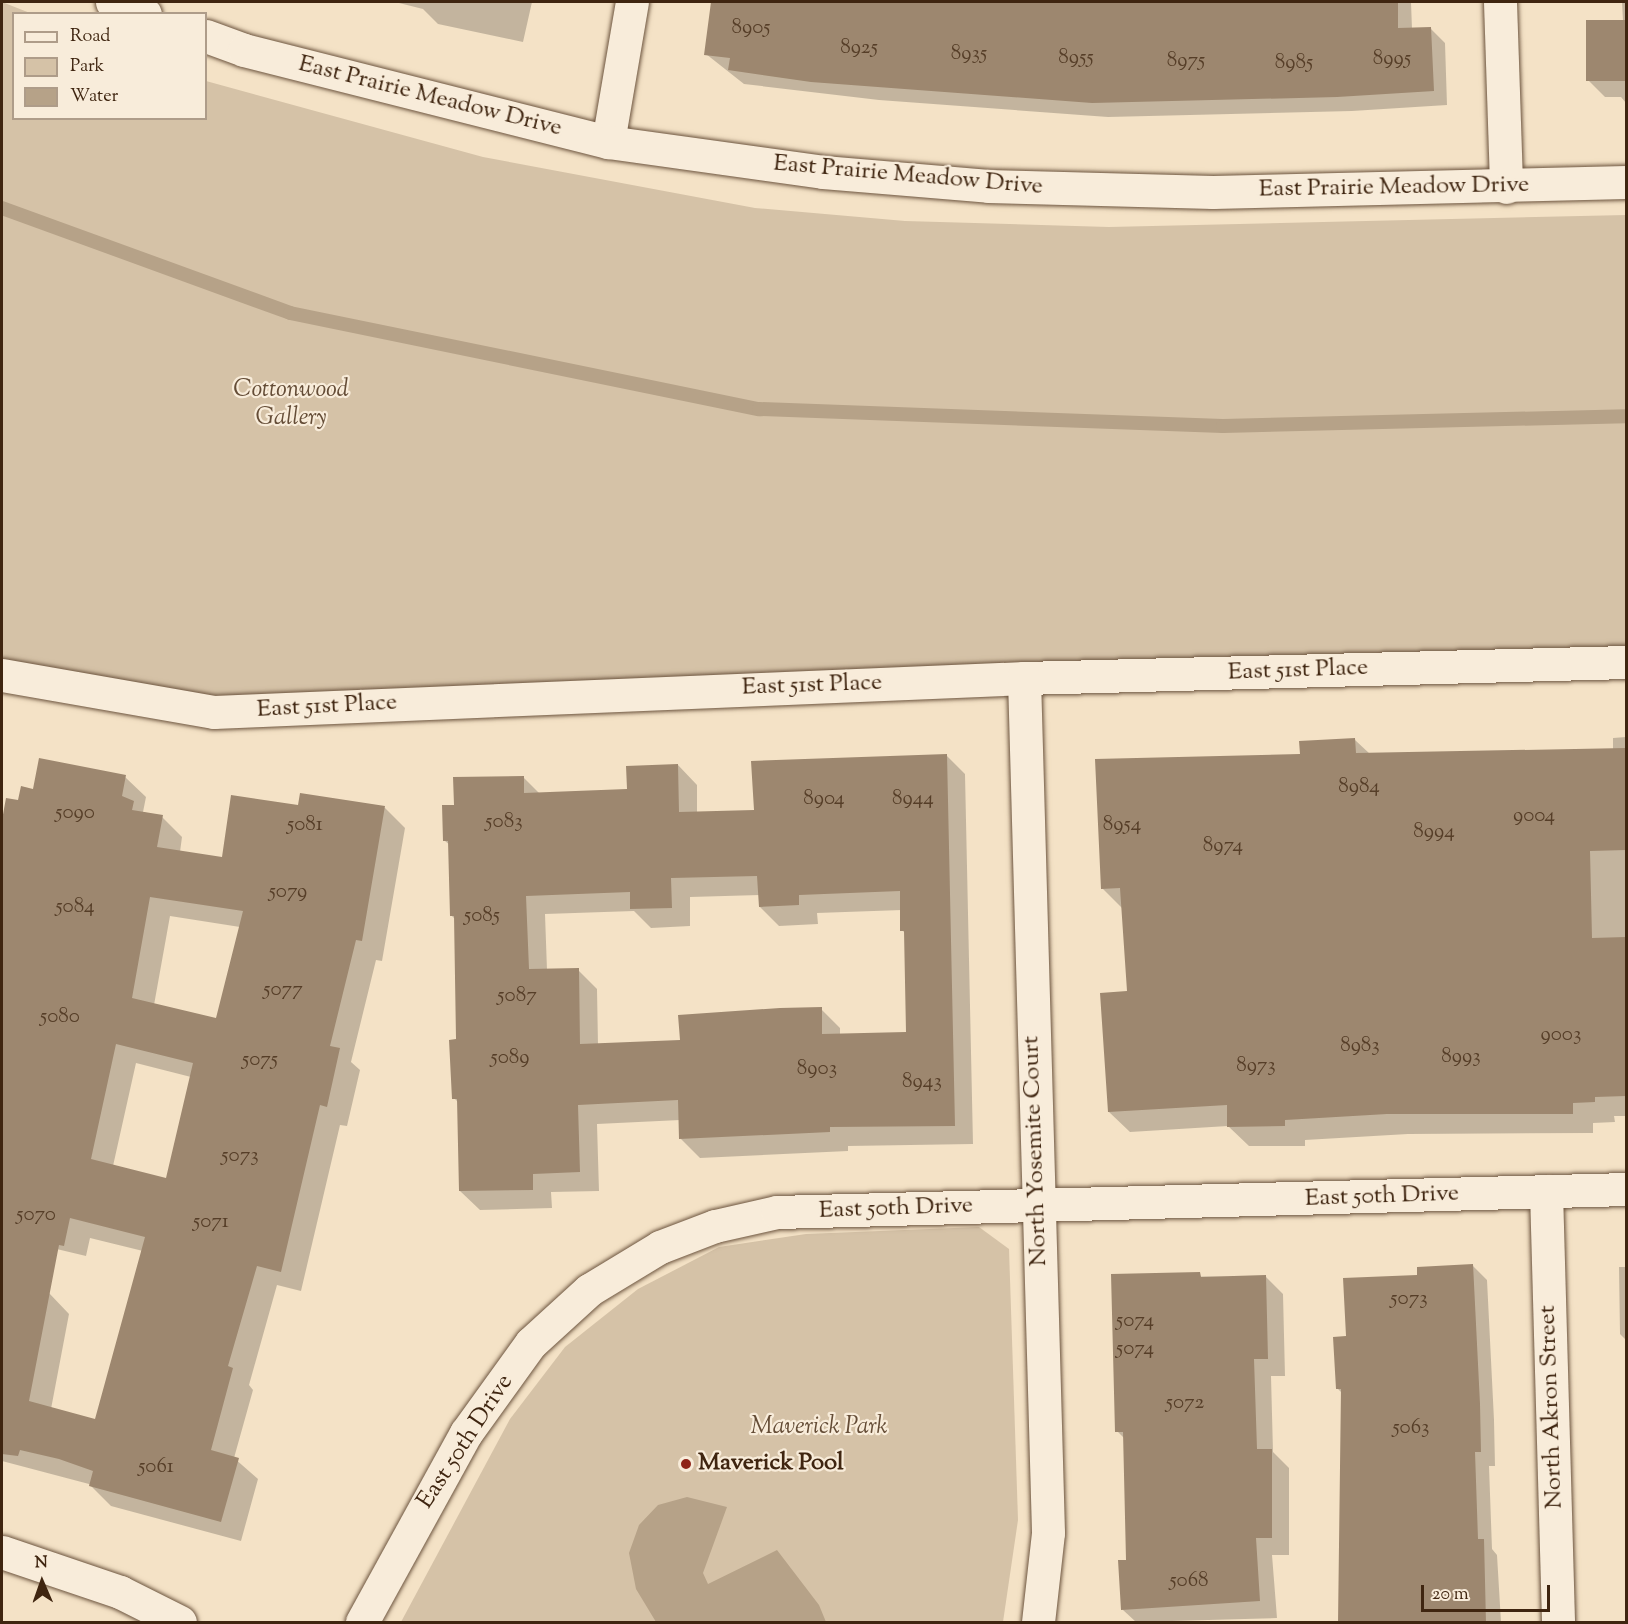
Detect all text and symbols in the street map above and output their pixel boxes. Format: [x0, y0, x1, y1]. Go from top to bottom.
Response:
legend [12, 12, 207, 120]
house number: 8905 [732, 15, 770, 41]
text: Road [70, 24, 110, 50]
house number: 8925 [840, 35, 878, 61]
house number: 8935 [951, 41, 987, 67]
house number: 8955 [1058, 45, 1094, 71]
house number: 8995 [1373, 46, 1411, 72]
house number: 8975 [1167, 48, 1205, 74]
street label: East Prairie Meadow Drive [295, 50, 565, 144]
house number: 8985 [1275, 50, 1313, 76]
text: Park [70, 54, 104, 80]
text: Water [70, 84, 118, 110]
street label: East Prairie Meadow Drive [772, 150, 1044, 202]
street label: East Prairie Meadow Drive [1259, 171, 1529, 205]
park label: Cottonwood Gallery [233, 377, 349, 433]
street label: East 51st Place [1227, 654, 1369, 688]
street label: East 51st Place [741, 669, 883, 703]
street label: East 51st Place [256, 689, 398, 725]
house number: 8984 [1338, 774, 1380, 800]
house number: 8904 [803, 786, 845, 812]
house number: 8944 [892, 786, 934, 812]
house number: 5090 [55, 800, 95, 826]
house number: 9004 [1513, 803, 1555, 829]
house number: 5083 [485, 809, 523, 835]
house number: 5081 [287, 812, 323, 838]
house number: 8954 [1103, 812, 1141, 838]
house number: 8994 [1413, 819, 1455, 845]
house number: 8974 [1203, 833, 1243, 859]
house number: 5079 [269, 879, 307, 905]
house number: 5084 [55, 894, 95, 920]
house number: 5085 [464, 903, 500, 929]
house number: 5077 [263, 977, 303, 1003]
house number: 5087 [497, 983, 537, 1009]
house number: 5080 [40, 1004, 80, 1030]
house number: 9003 [1541, 1022, 1581, 1048]
house number: 8983 [1340, 1033, 1380, 1059]
street label: North Yosemite Court [1018, 1035, 1054, 1267]
house number: 8993 [1441, 1044, 1481, 1070]
house number: 5089 [491, 1045, 529, 1071]
house number: 5075 [242, 1047, 278, 1073]
house number: 8973 [1236, 1053, 1276, 1079]
house number: 8903 [797, 1056, 837, 1082]
house number: 8943 [902, 1069, 942, 1095]
house number: 5073 [221, 1143, 259, 1169]
street label: East 50th Drive [1304, 1180, 1460, 1214]
street label: East 50th Drive [818, 1192, 974, 1226]
house number: 5070 [16, 1202, 56, 1228]
house number: 5071 [193, 1209, 229, 1235]
house number: 5073 [1390, 1286, 1428, 1312]
street label: North Akron Street [1534, 1305, 1570, 1509]
house number: 5074 [1116, 1308, 1154, 1334]
house number: 5074 [1116, 1336, 1154, 1362]
street label: East 50th Drive [412, 1369, 520, 1515]
house number: 5072 [1166, 1390, 1204, 1416]
park label: Maverick Park [751, 1414, 887, 1442]
house number: 5063 [1392, 1415, 1430, 1441]
place label: Maverick Pool [698, 1450, 844, 1478]
house number: 5061 [138, 1454, 174, 1480]
marker: Maverick Pool [679, 1457, 693, 1471]
north arrow [12, 1552, 72, 1612]
text: N [35, 1552, 48, 1575]
house number: 5068 [1169, 1568, 1209, 1594]
scale bar [1424, 1573, 1553, 1611]
text: 20 m [1432, 1582, 1469, 1608]

